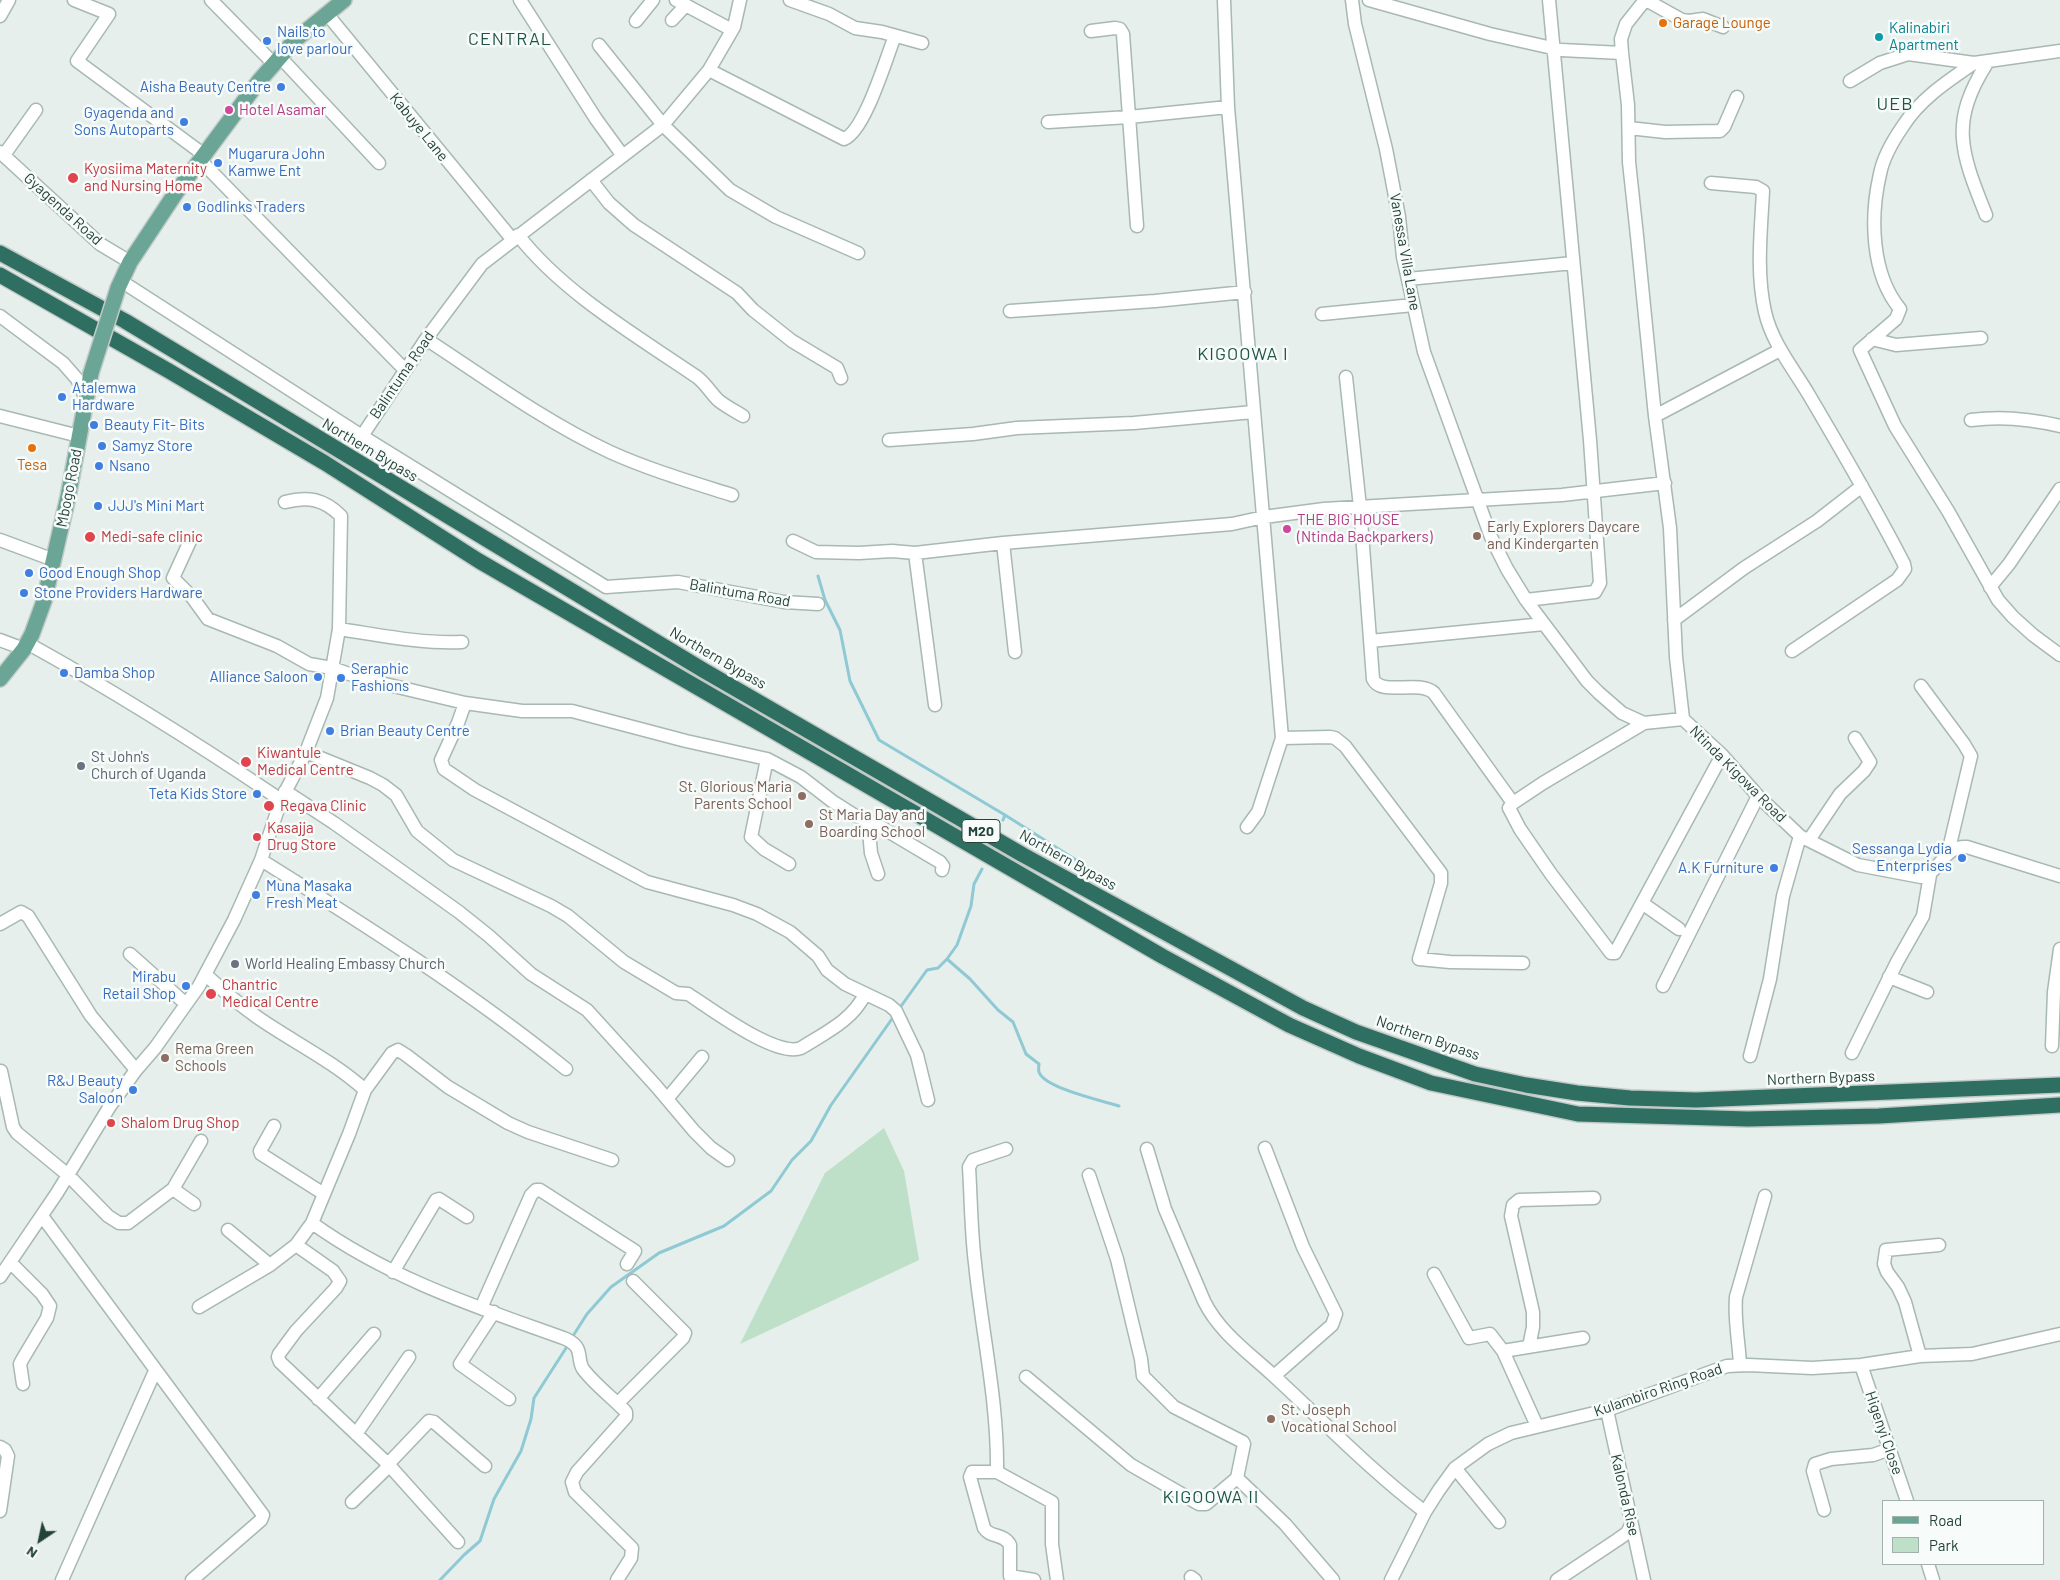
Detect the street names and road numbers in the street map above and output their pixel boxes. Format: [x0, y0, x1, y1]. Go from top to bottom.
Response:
street label: Kabuye Lane [386, 89, 452, 165]
street label: Gyagenda Road [20, 169, 106, 249]
street label: Vanessa Villa Lane [1386, 192, 1424, 312]
street label: Balintuma Road [366, 328, 438, 422]
street label: Northern Bypass [319, 414, 421, 486]
street label: Mbogo Road [53, 447, 85, 529]
street label: Balintuma Road [688, 575, 792, 611]
street label: Northern Bypass [667, 623, 769, 693]
street label: Ntinda Kigowa Road [1686, 722, 1790, 826]
road number: M20 [962, 819, 1000, 842]
street label: Northern Bypass [1016, 826, 1120, 894]
street label: Northern Bypass [1374, 1012, 1482, 1064]
street label: Northern Bypass [1767, 1067, 1875, 1089]
street label: Kulambiro Ring Road [1591, 1360, 1725, 1420]
street label: Higenyi Close [1861, 1389, 1907, 1477]
street label: Kalonda Rise [1607, 1452, 1643, 1538]

